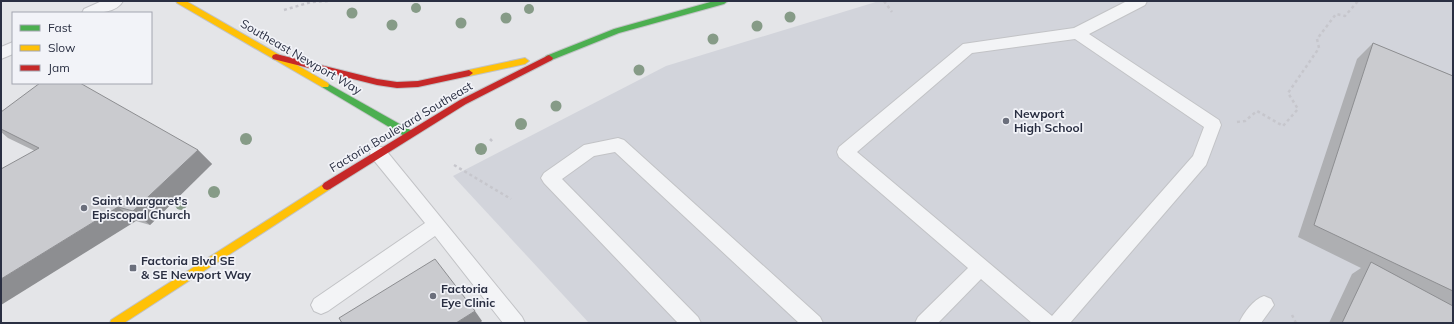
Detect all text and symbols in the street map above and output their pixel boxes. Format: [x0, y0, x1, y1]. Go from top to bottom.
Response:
legend [12, 12, 152, 84]
street label: Southeast Newport Way [238, 16, 365, 98]
text: Fast [48, 20, 72, 35]
text: Slow [48, 40, 76, 55]
text: Jam [48, 60, 70, 75]
street label: Factoria Boulevard Southeast [327, 78, 475, 175]
place label: Newport High School [1014, 106, 1083, 135]
marker: Newport High School [1001, 116, 1011, 126]
place label: Saint Margaret's Episcopal Church [92, 193, 191, 222]
marker: Saint Margaret's Episcopal Church [79, 203, 89, 213]
place label: Factoria Blvd SE & SE Newport Way [141, 253, 251, 282]
marker: Factoria Blvd SE & SE Newport Way [128, 263, 138, 273]
place label: Factoria Eye Clinic [441, 281, 495, 310]
marker: Factoria Eye Clinic [428, 291, 438, 301]

